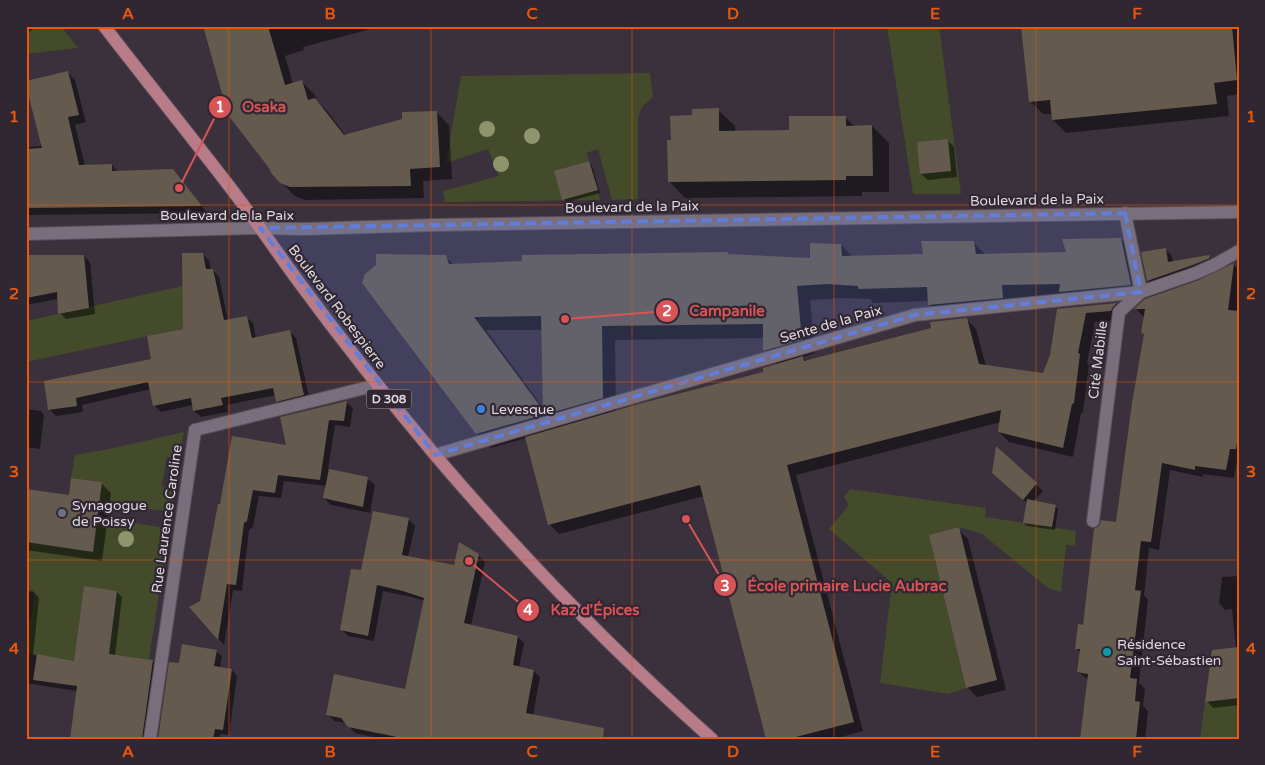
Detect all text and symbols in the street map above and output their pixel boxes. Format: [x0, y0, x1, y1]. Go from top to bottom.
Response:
text: A [122, 4, 134, 24]
text: B [324, 4, 336, 24]
text: C [526, 4, 538, 24]
text: D [727, 4, 739, 24]
text: E [930, 4, 940, 24]
text: F [1132, 4, 1142, 24]
callout: Osaka [207, 92, 296, 122]
text: 1 [215, 98, 225, 116]
text: Osaka [242, 98, 286, 116]
text: 1 [9, 107, 19, 127]
text: 1 [1246, 107, 1256, 127]
street label: Boulevard de la Paix [970, 190, 1104, 210]
street label: Boulevard de la Paix [565, 197, 699, 217]
street label: Boulevard de la Paix [160, 207, 294, 224]
street label: Boulevard Robespierre [285, 241, 389, 373]
text: 2 [9, 284, 19, 304]
text: 2 [1246, 284, 1256, 304]
callout: Campanile [655, 296, 775, 326]
street label: Sente de la Paix [778, 301, 884, 347]
text: 2 [662, 302, 672, 320]
text: Campanile [689, 302, 765, 321]
street label: Cité Mabille [1085, 320, 1111, 400]
road number: D 308 [366, 389, 412, 408]
place label: Levesque [491, 401, 554, 418]
marker: Levesque [475, 403, 487, 415]
street label: Rue Laurence Caroline [148, 444, 186, 594]
text: 3 [9, 462, 19, 482]
text: 3 [1246, 462, 1256, 482]
place label: Synagogue de Poissy [72, 497, 147, 530]
marker: Synagogue de Poissy [56, 507, 68, 519]
callout: École primaire Lucie Aubrac [712, 570, 956, 600]
text: École primaire Lucie Aubrac [748, 576, 946, 596]
text: 3 [720, 577, 730, 595]
callout: Kaz d'Épices [515, 595, 649, 625]
text: Kaz d'Épices [551, 600, 639, 620]
text: 4 [523, 601, 533, 619]
place label: Résidence Saint-Sébastien [1117, 636, 1221, 669]
text: 4 [9, 639, 19, 659]
text: 4 [1246, 639, 1256, 659]
marker: Résidence Saint-Sébastien [1101, 646, 1113, 658]
text: A [122, 742, 134, 762]
text: B [324, 742, 336, 762]
text: C [526, 742, 538, 762]
text: D [727, 742, 739, 762]
text: E [930, 742, 940, 762]
text: F [1132, 742, 1142, 762]

